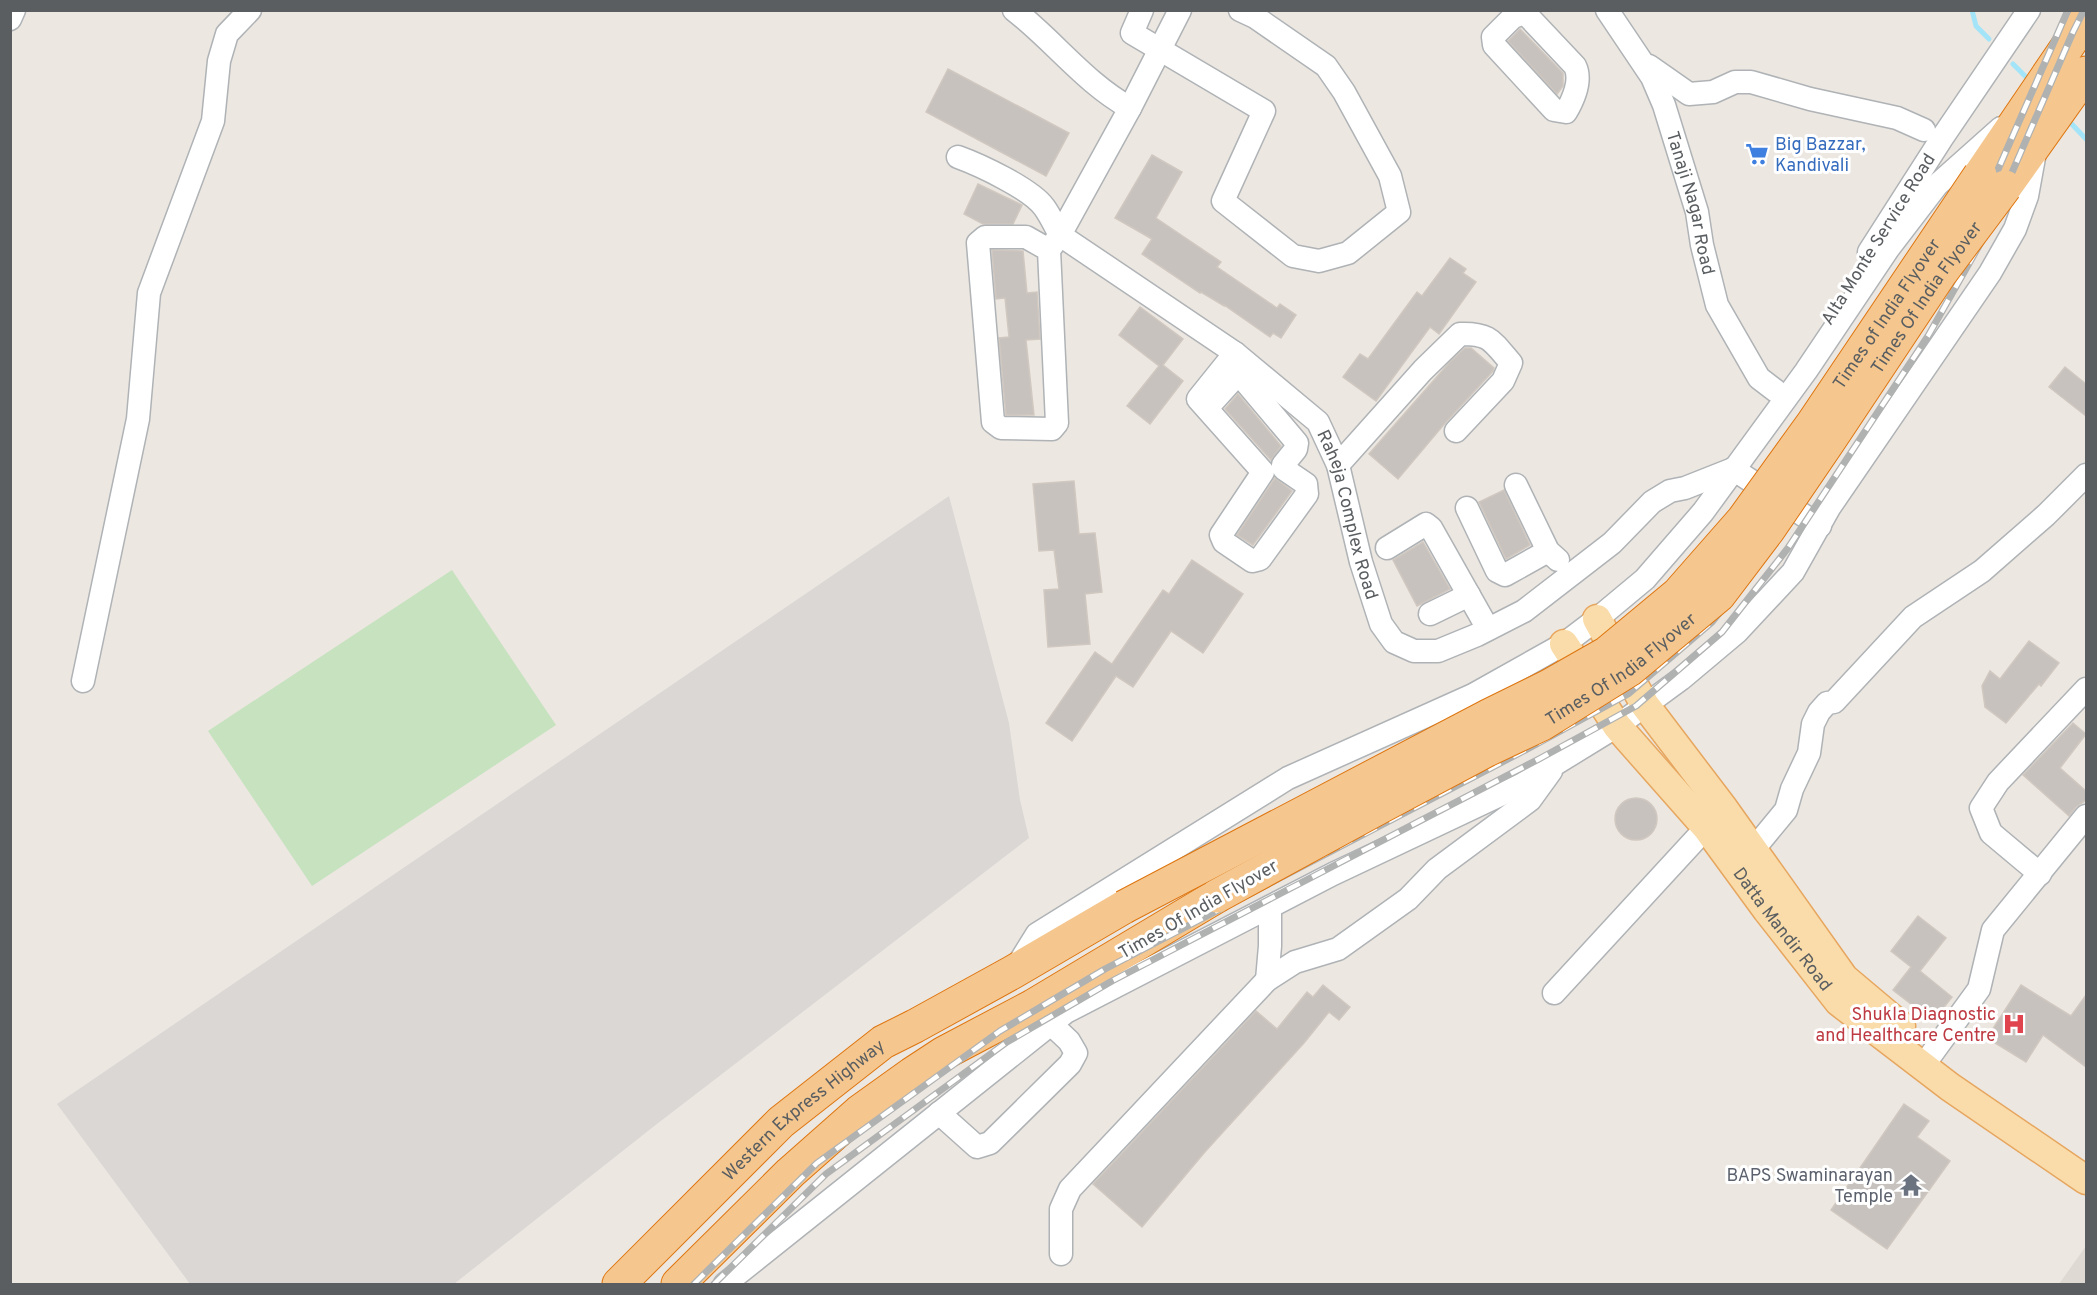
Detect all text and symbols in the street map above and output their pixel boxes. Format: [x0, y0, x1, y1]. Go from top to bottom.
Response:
street label: Tanaji Nagar Road [1660, 129, 1719, 278]
place label: Big Bazzar, Kandivali [1775, 134, 1866, 178]
supermarket icon: Big Bazzar, Kandivali [1744, 141, 1770, 167]
street label: Alta Monte Service Road [1817, 150, 1942, 330]
street label: Times Of India Flyover [1867, 218, 1988, 379]
street label: Times of India Flyover [1829, 235, 1947, 394]
street label: Raheja Complex Road [1310, 427, 1382, 603]
street label: Times Of India Flyover [1542, 609, 1702, 732]
street label: Times Of India Flyover [1115, 855, 1283, 965]
street label: Datta Mandir Road [1727, 864, 1836, 996]
place label: Shukla Diagnostic and Healthcare Centre [1816, 1004, 1996, 1048]
hospital icon: Shukla Diagnostic and Healthcare Centre [2001, 1011, 2027, 1037]
street label: Western Express Highway [718, 1035, 890, 1187]
place label: BAPS Swaminarayan Temple [1727, 1165, 1893, 1209]
temple icon: BAPS Swaminarayan Temple [1898, 1172, 1924, 1198]

